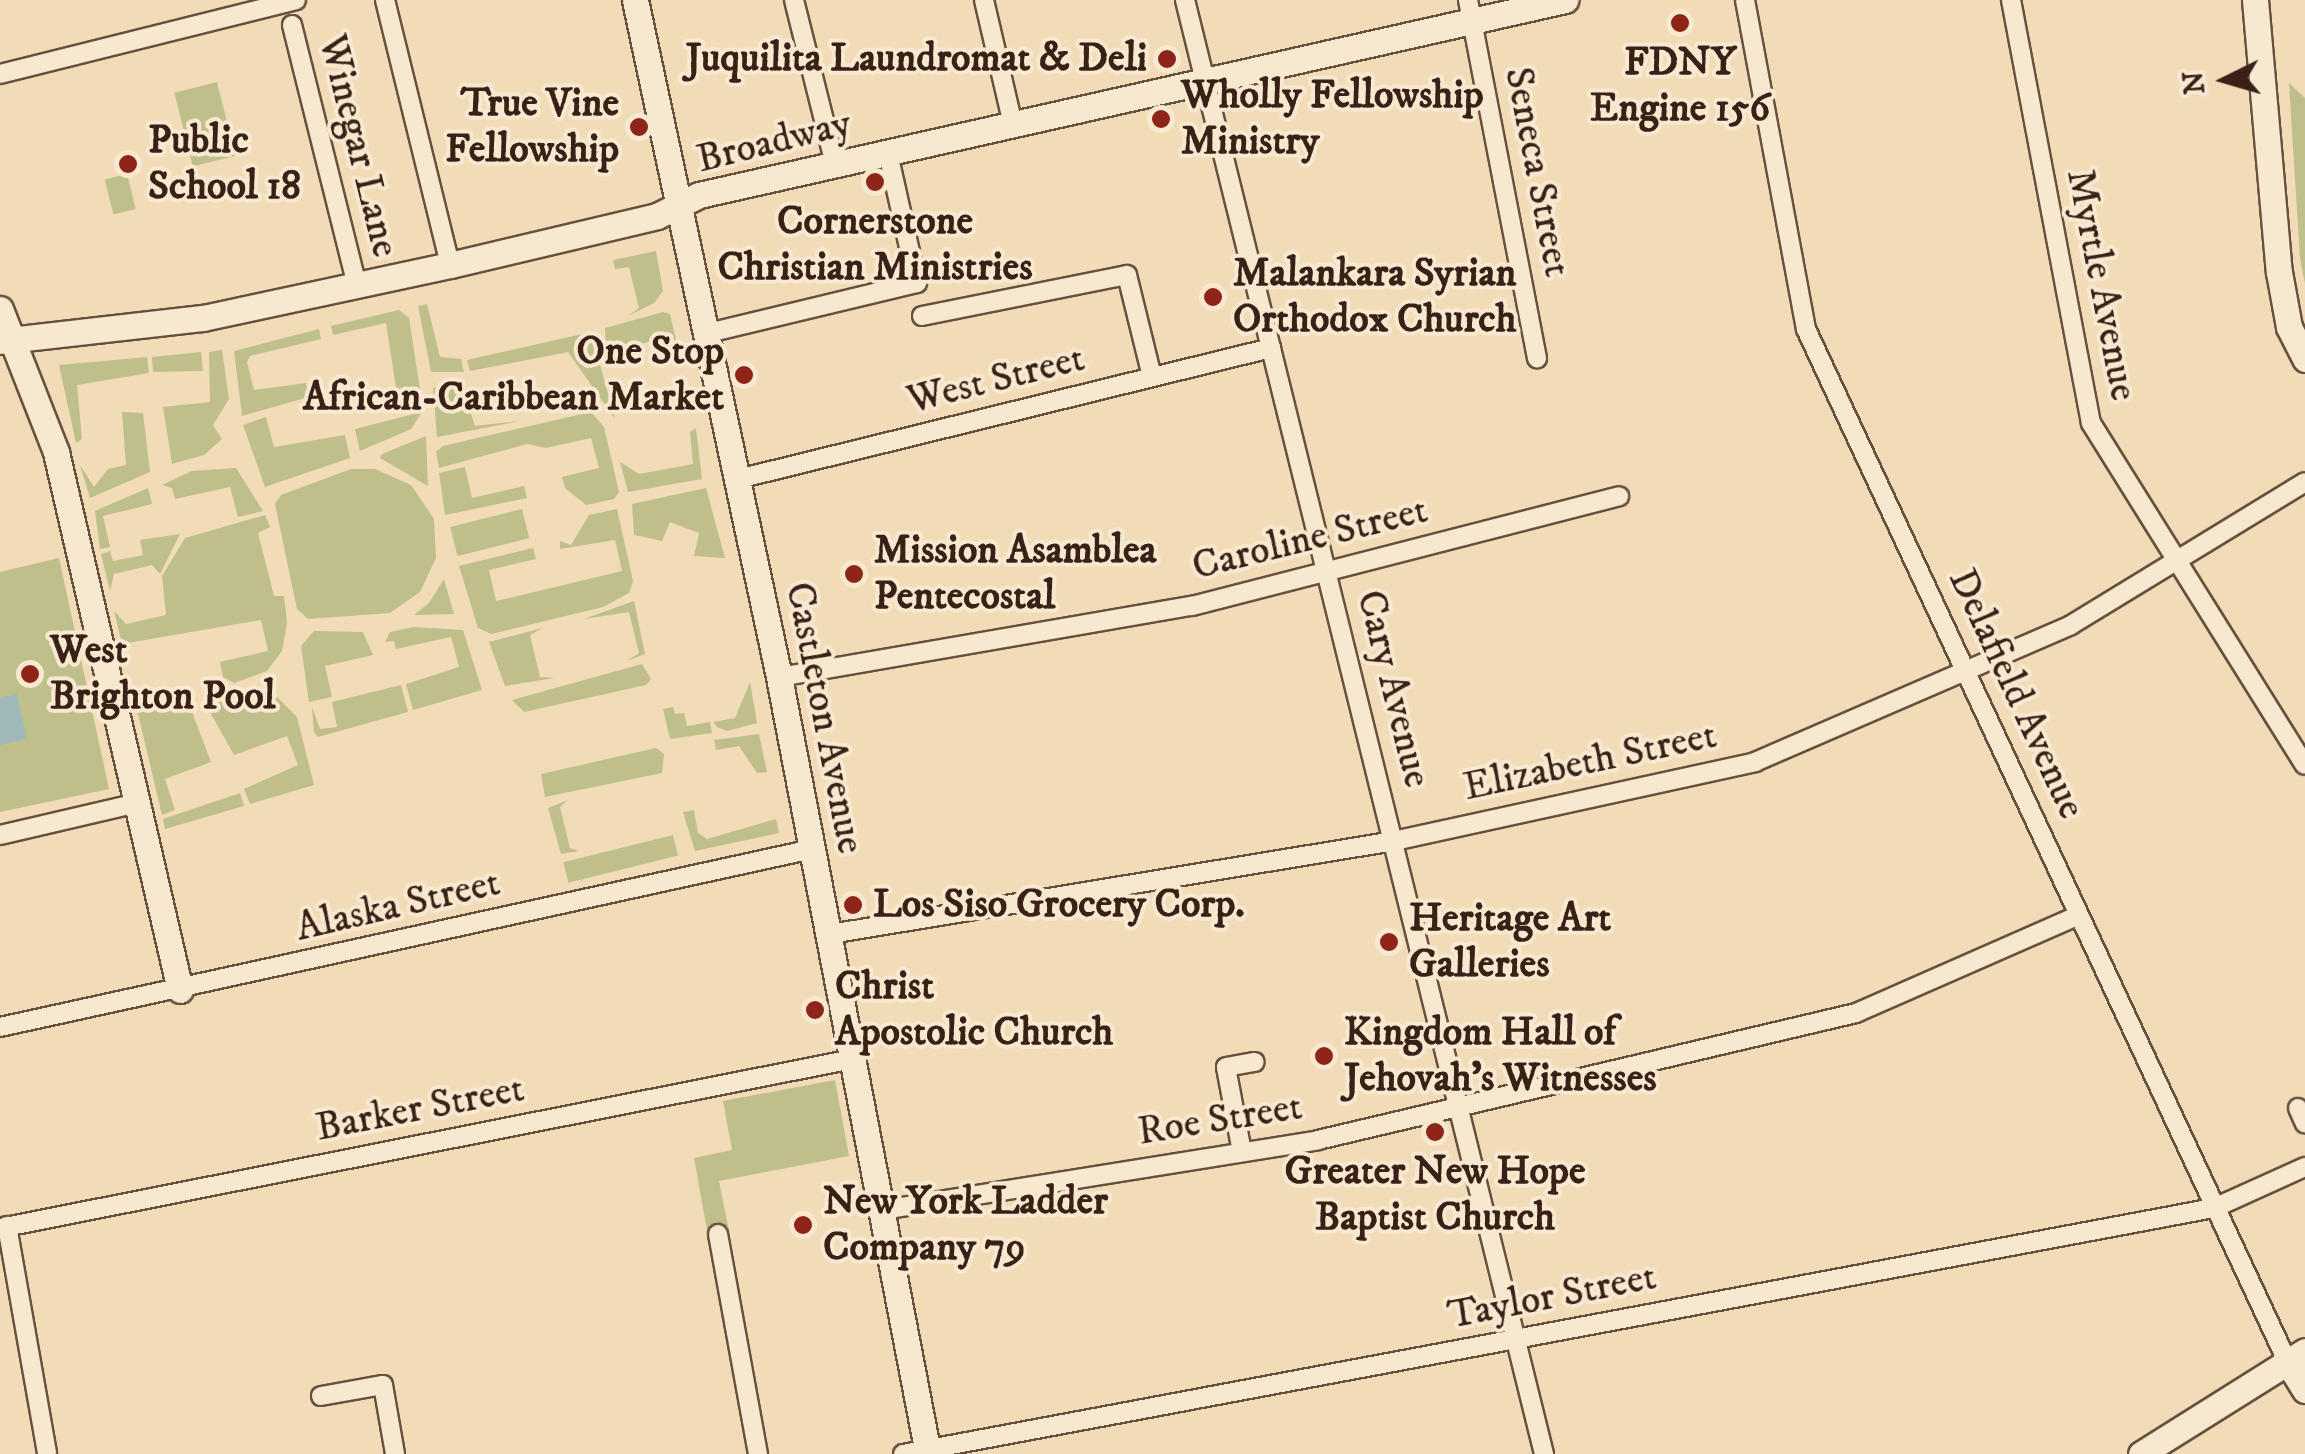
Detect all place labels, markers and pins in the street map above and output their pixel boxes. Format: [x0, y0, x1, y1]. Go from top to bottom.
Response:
marker: FDNY Engine 156 [1669, 12, 1691, 34]
place label: Juquilita Laundromat & Deli [686, 35, 1147, 83]
place label: FDNY Engine 156 [1590, 39, 1770, 133]
marker: Juquilita Laundromat & Deli [1156, 48, 1178, 70]
place label: Wholly Fellowship Ministry [1181, 72, 1484, 166]
place label: True Vine Fellowship [445, 80, 619, 174]
marker: Wholly Fellowship Ministry [1150, 108, 1172, 130]
marker: True Vine Fellowship [628, 116, 650, 138]
place label: Public School 18 [148, 117, 301, 211]
marker: Public School 18 [117, 153, 139, 175]
marker: Cornerstone Christian Ministries [864, 171, 886, 193]
place label: Cornerstone Christian Ministries [717, 198, 1033, 292]
place label: Malankara Syrian Orthodox Church [1233, 250, 1517, 344]
marker: Malankara Syrian Orthodox Church [1202, 286, 1224, 308]
place label: One Stop African-Caribbean Market [303, 328, 724, 422]
marker: One Stop African-Caribbean Market [733, 364, 755, 386]
place label: Mission Asamblea Pentecostal [874, 527, 1157, 621]
marker: Mission Asamblea Pentecostal [843, 563, 865, 585]
place label: West Brighton Pool [50, 627, 275, 721]
marker: West Brighton Pool [19, 663, 41, 685]
place label: Los Siso Grocery Corp. [873, 881, 1245, 929]
marker: Los Siso Grocery Corp. [842, 894, 864, 916]
place label: Heritage Art Galleries [1409, 895, 1611, 989]
marker: Heritage Art Galleries [1378, 931, 1400, 953]
place label: Christ Apostolic Church [835, 963, 1113, 1057]
marker: Christ Apostolic Church [804, 999, 826, 1021]
place label: Kingdom Hall of Jehovah's Witnesses [1344, 1009, 1657, 1103]
marker: Kingdom Hall of Jehovah's Witnesses [1313, 1045, 1335, 1067]
marker: Greater New Hope Baptist Church [1424, 1121, 1446, 1143]
place label: Greater New Hope Baptist Church [1284, 1148, 1586, 1242]
place label: New York Ladder Company 79 [823, 1178, 1108, 1272]
marker: New York Ladder Company 79 [792, 1214, 814, 1236]

